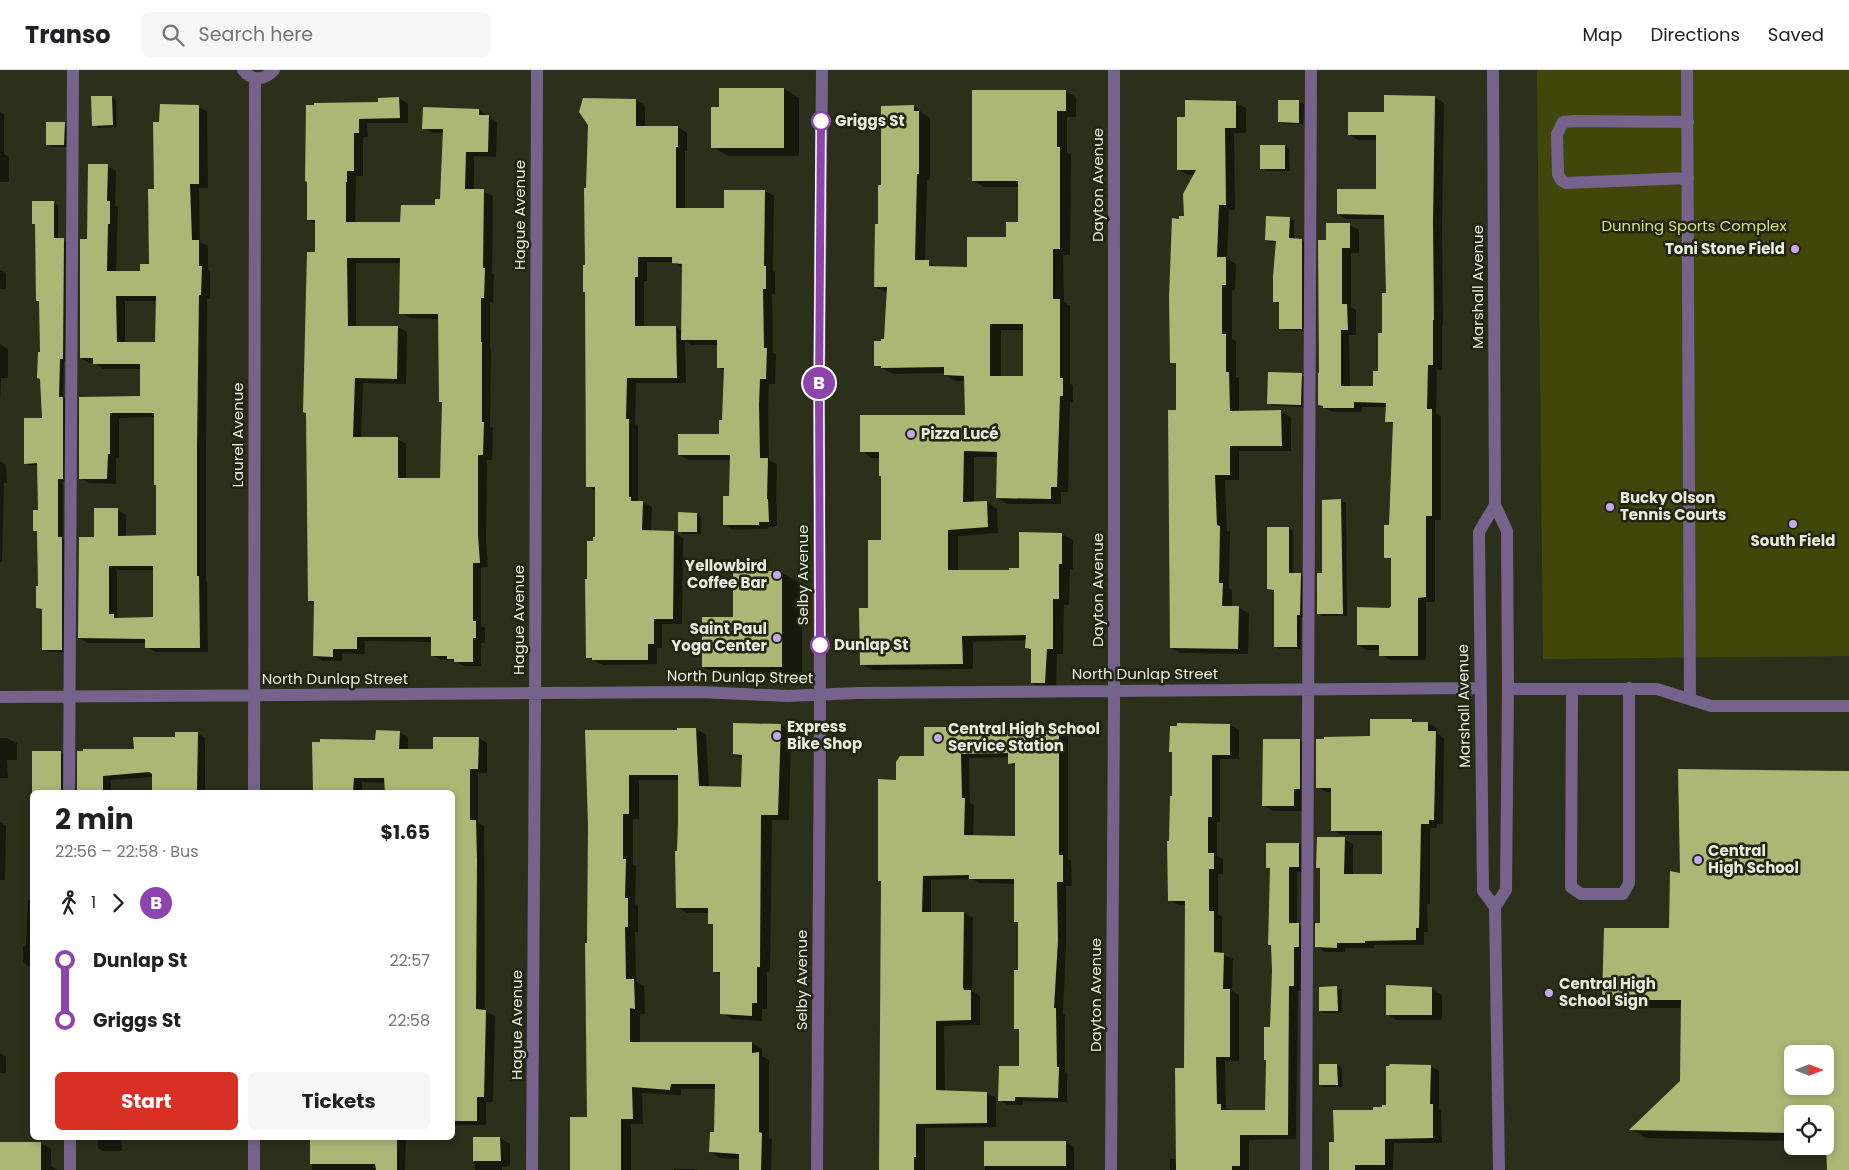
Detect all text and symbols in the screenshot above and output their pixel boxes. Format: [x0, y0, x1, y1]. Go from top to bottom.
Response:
search box [141, 12, 491, 57]
text: Transo [25, 18, 111, 51]
icon: search [159, 21, 187, 49]
text: Search here [199, 21, 313, 48]
text: Map [1583, 22, 1622, 47]
text: Directions [1650, 22, 1740, 47]
text: Saved [1768, 22, 1824, 47]
place label: Griggs St [835, 110, 905, 131]
marker: Griggs St [811, 111, 831, 131]
street label: Dayton Avenue [1087, 128, 1108, 242]
street label: Hague Avenue [509, 160, 530, 270]
park label: Dunning Sports Complex [1601, 215, 1787, 236]
street label: Marshall Avenue [1467, 225, 1488, 349]
place label: Toni Stone Field [1665, 238, 1785, 259]
marker: Toni Stone Field [1789, 243, 1801, 255]
line badge: B [803, 367, 835, 399]
text: B [813, 370, 825, 395]
street label: Laurel Avenue [227, 382, 248, 488]
place label: Pizza Lucé [921, 423, 999, 444]
marker: Pizza Lucé [905, 428, 917, 440]
place label: Bucky Olson Tennis Courts [1620, 487, 1726, 525]
marker: Bucky Olson Tennis Courts [1604, 501, 1616, 513]
marker: South Field [1787, 518, 1799, 530]
street label: Selby Avenue [792, 525, 813, 625]
place label: South Field [1751, 530, 1835, 551]
street label: Dayton Avenue [1087, 533, 1108, 647]
place label: Yellowbird Coffee Bar [685, 555, 768, 593]
street label: Hague Avenue [508, 565, 529, 675]
marker: Yellowbird Coffee Bar [771, 569, 783, 581]
place label: Saint Paul Yoga Center [671, 618, 768, 656]
marker: Saint Paul Yoga Center [771, 632, 783, 644]
place label: Dunlap St [834, 634, 908, 655]
marker: Dunlap St [810, 635, 830, 655]
street label: Marshall Avenue [1452, 644, 1475, 768]
street label: North Dunlap Street [1072, 663, 1218, 684]
street label: North Dunlap Street [667, 665, 813, 688]
street label: North Dunlap Street [262, 668, 408, 689]
place label: Express Bike Shop [787, 716, 862, 754]
place label: Central High School Service Station [948, 718, 1100, 756]
marker: Express Bike Shop [771, 730, 783, 742]
marker: Central High School Service Station [932, 732, 944, 744]
text: 2 min [55, 800, 134, 839]
text: $1.65 [381, 819, 430, 846]
text: 22:56 – 22:58 · Bus [55, 840, 199, 863]
place label: Central High School [1708, 840, 1799, 878]
marker: Central High School [1692, 854, 1704, 866]
icon: walk [55, 889, 83, 917]
icon: forward [104, 889, 132, 917]
text: B [150, 890, 162, 915]
text: 1 [91, 891, 96, 914]
street label: Selby Avenue [791, 930, 812, 1030]
street label: Dayton Avenue [1085, 938, 1106, 1052]
text: Dunlap St [93, 947, 187, 974]
text: 22:57 [389, 949, 430, 972]
street label: Hague Avenue [506, 970, 527, 1080]
place label: Central High School Sign [1559, 973, 1656, 1011]
marker: Central High School Sign [1543, 987, 1555, 999]
text: Griggs St [93, 1007, 181, 1034]
text: 22:58 [388, 1009, 430, 1032]
north arrow [1784, 1045, 1834, 1095]
map controls [1784, 1045, 1834, 1155]
button: Start [55, 1072, 238, 1130]
button: Tickets [248, 1072, 430, 1130]
button: locate [1784, 1105, 1834, 1155]

